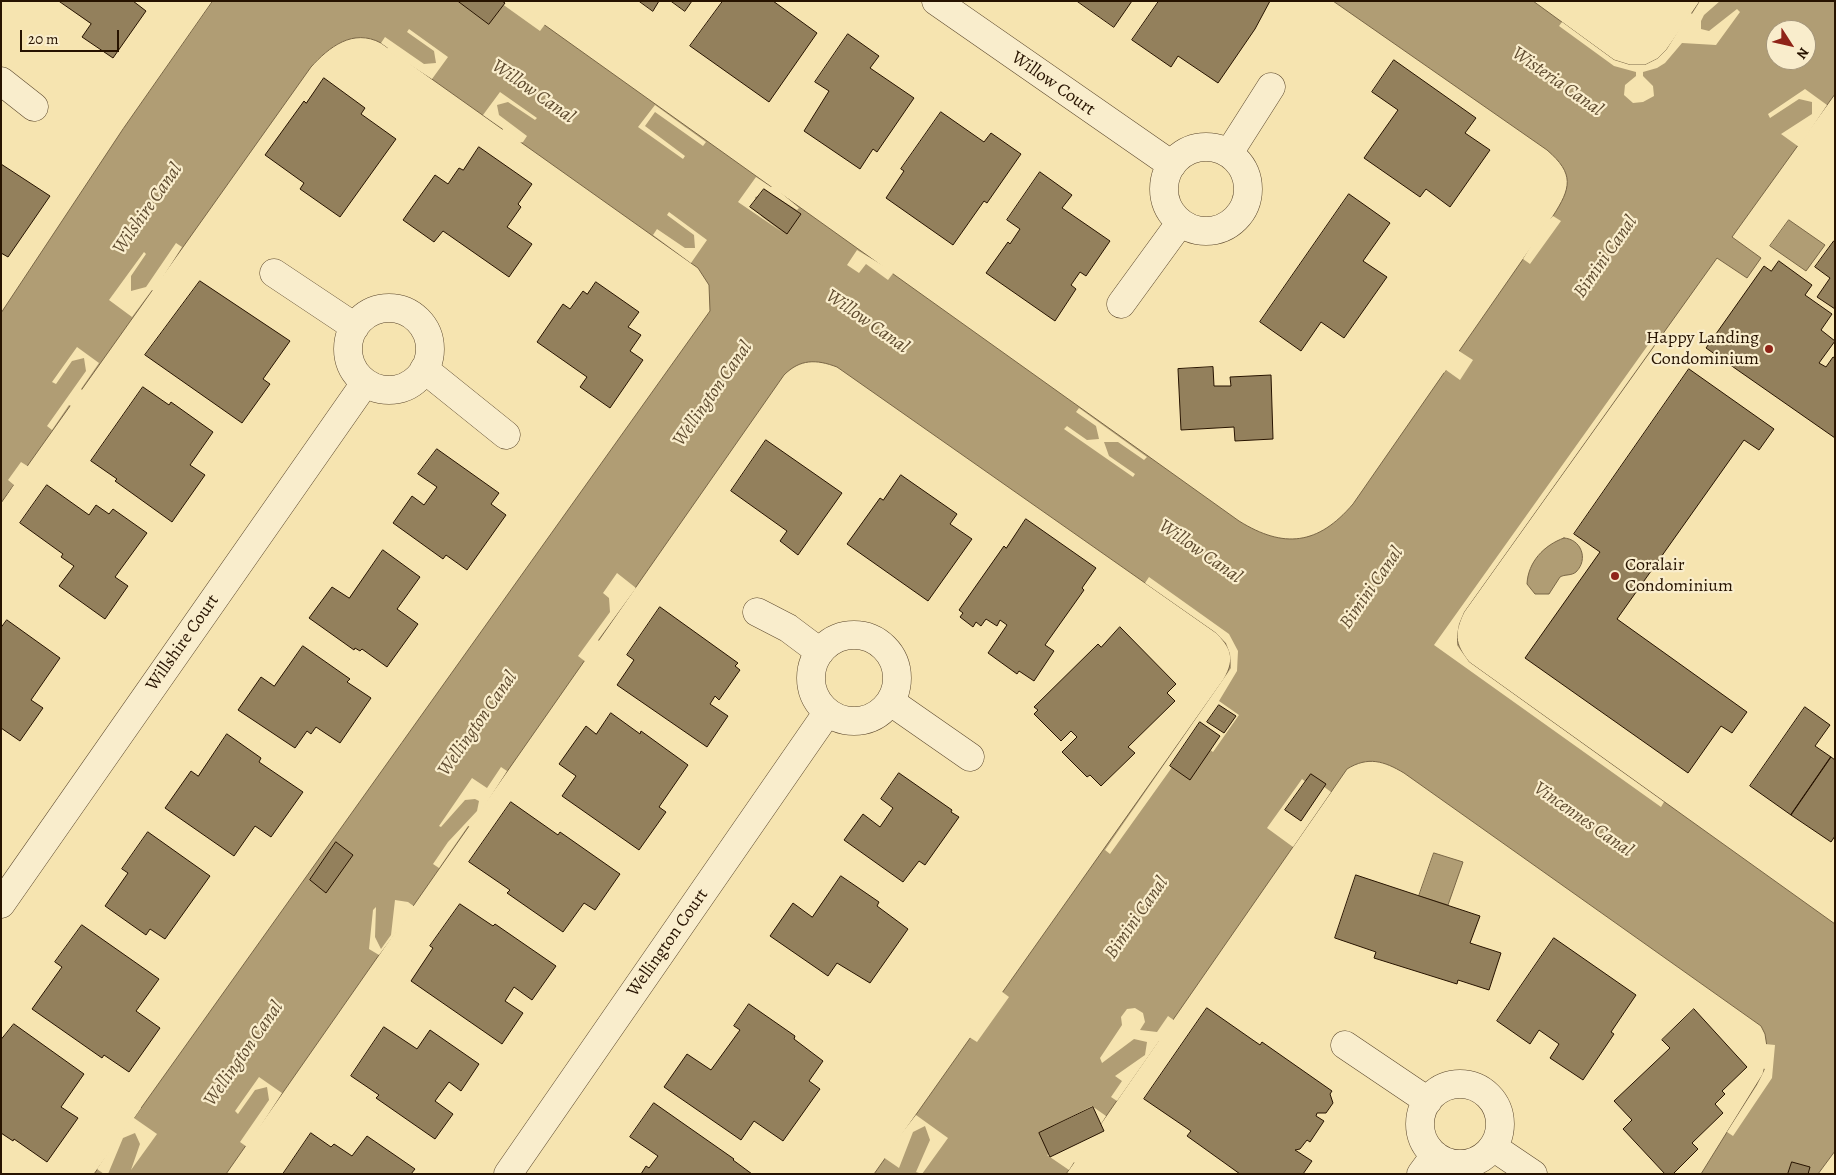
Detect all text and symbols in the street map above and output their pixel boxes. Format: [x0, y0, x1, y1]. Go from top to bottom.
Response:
scale bar [22, 20, 121, 52]
north arrow [1766, 20, 1816, 70]
text: 20 m [28, 29, 59, 49]
water label: Wisteria Canal [1507, 42, 1607, 122]
text: N [1792, 44, 1814, 63]
street label: Willow Court [1007, 47, 1099, 121]
water label: Willow Canal [487, 55, 579, 129]
water label: Wilshire Canal [108, 159, 188, 259]
water label: Bimini Canal [1569, 212, 1643, 302]
water label: Willow Canal [821, 285, 913, 359]
place label: Happy Landing Condominium [1646, 328, 1759, 370]
water label: Wellington Canal [668, 337, 758, 451]
marker: Happy Landing Condominium [1763, 343, 1775, 355]
water label: Willow Canal [1154, 515, 1246, 589]
water label: Bimini Canal [1335, 543, 1409, 633]
place label: Coralair Condominium [1625, 555, 1733, 598]
marker: Coralair Condominium [1609, 570, 1621, 582]
street label: Willshire Court [142, 591, 224, 695]
water label: Wellington Canal [433, 667, 523, 781]
water label: Vincennes Canal [1529, 777, 1637, 863]
water label: Bimini Canal [1100, 873, 1174, 963]
street label: Wellington Court [623, 885, 713, 1001]
water label: Wellington Canal [199, 997, 289, 1111]

